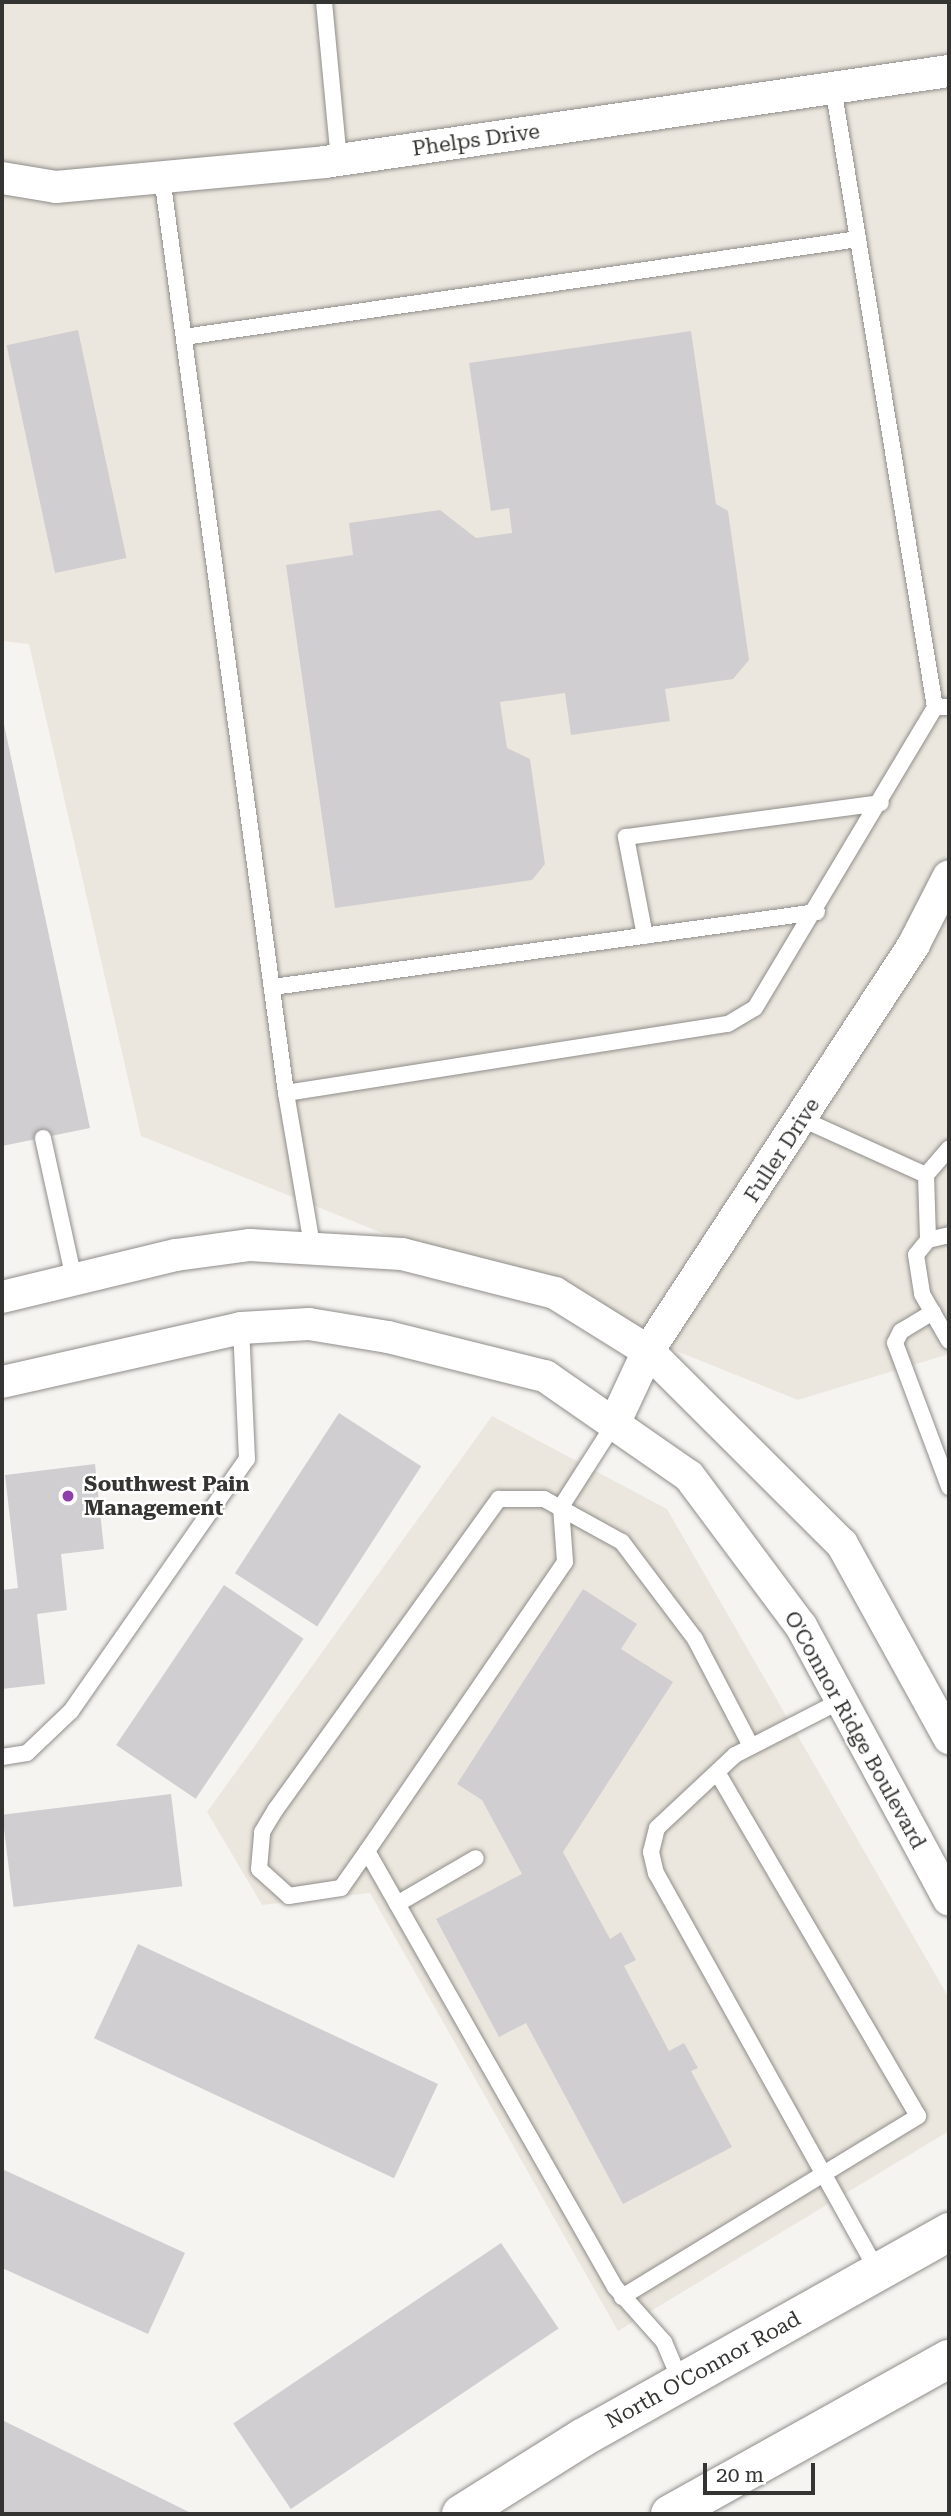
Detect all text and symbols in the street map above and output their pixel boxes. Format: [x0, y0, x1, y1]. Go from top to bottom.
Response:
street label: Phelps Drive [411, 119, 541, 161]
street label: Fuller Drive [739, 1093, 825, 1207]
place label: Southwest Pain Management [84, 1471, 249, 1521]
marker: Southwest Pain Management [58, 1486, 78, 1506]
street label: O'Connor Ridge Boulevard [779, 1607, 931, 1853]
street label: North O'Connor Road [601, 2306, 805, 2434]
scale bar [706, 2450, 818, 2494]
text: 20 m [716, 2463, 764, 2487]

